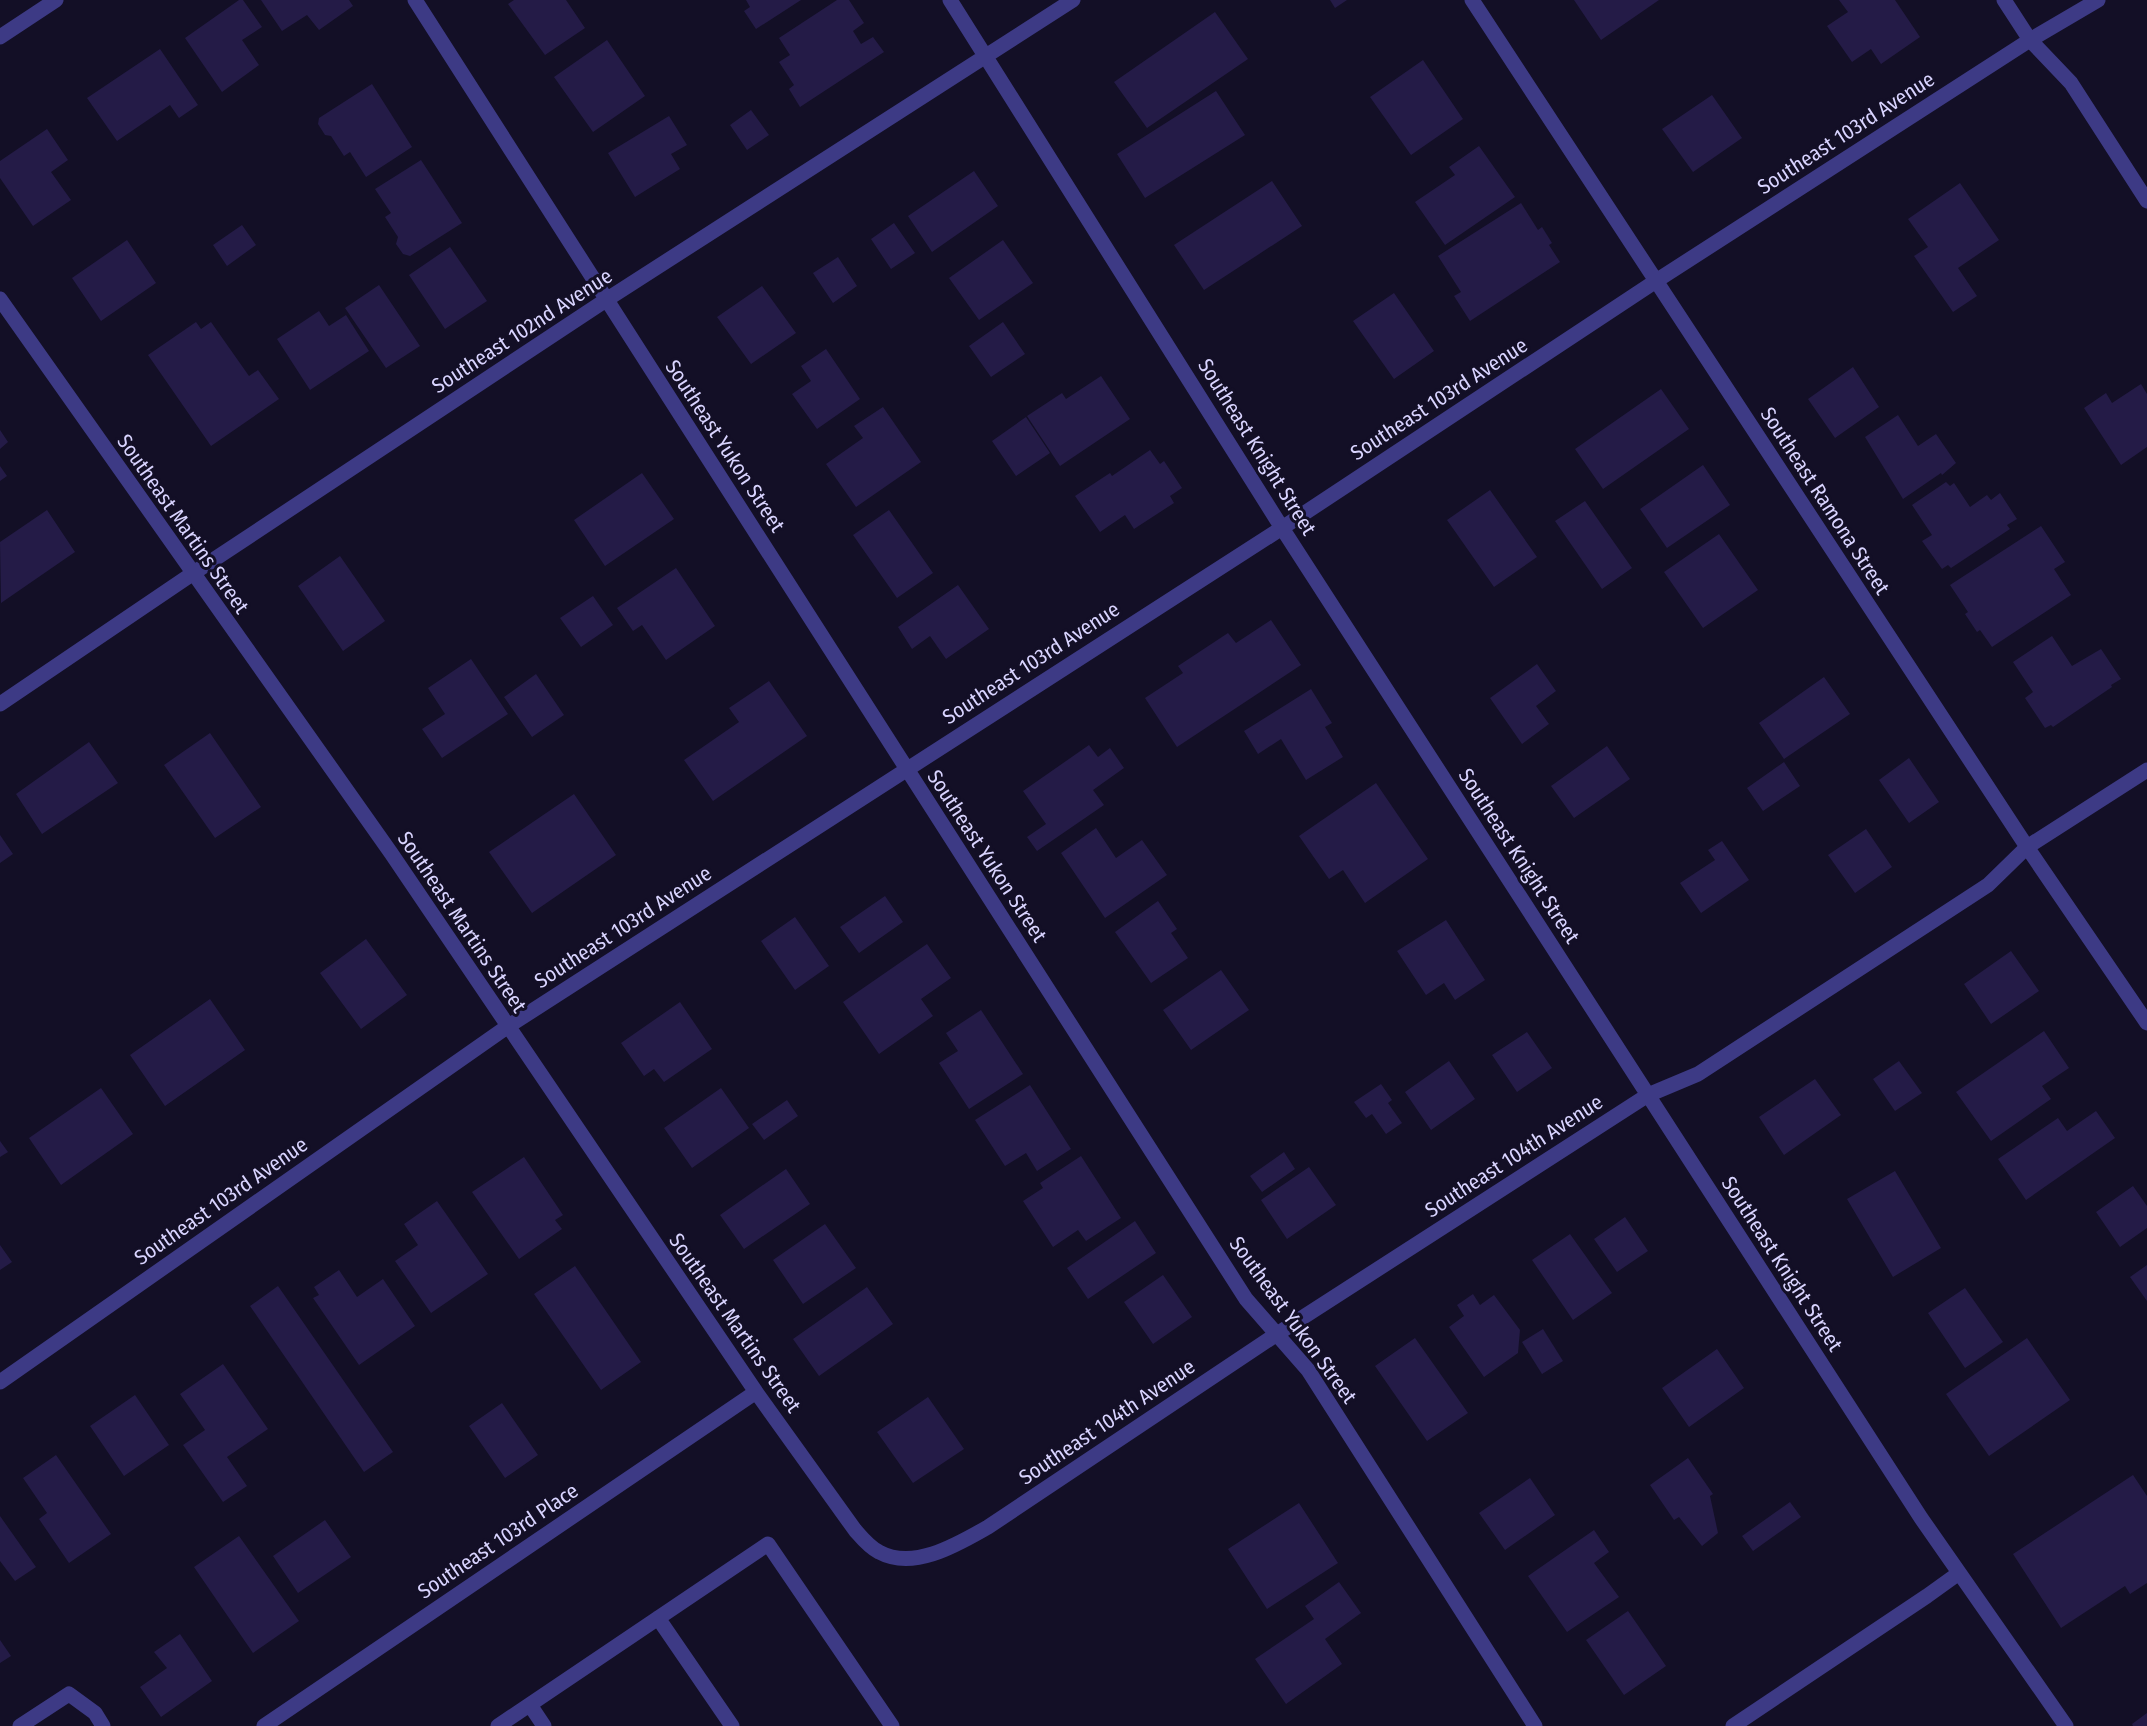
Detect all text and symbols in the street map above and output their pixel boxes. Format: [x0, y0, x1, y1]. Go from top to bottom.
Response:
street label: Southeast 103rd Avenue [1753, 66, 1939, 200]
street label: Southeast 102nd Avenue [427, 263, 617, 399]
street label: Southeast 103rd Avenue [1346, 332, 1532, 466]
street label: Southeast Knight Street [1192, 354, 1322, 540]
street label: Southeast Yukon Street [660, 355, 790, 537]
street label: Southeast Ramona Street [1755, 402, 1895, 600]
street label: Southeast Martins Street [111, 429, 255, 619]
street label: Southeast 103rd Avenue [938, 596, 1124, 730]
street label: Southeast Knight Street [1453, 764, 1585, 948]
street label: Southeast Yukon Street [922, 765, 1052, 947]
street label: Southeast Martins Street [392, 827, 532, 1018]
street label: Southeast 103rd Avenue [530, 860, 716, 994]
street label: Southeast 104th Avenue [1420, 1089, 1608, 1223]
street label: Southeast 103rd Avenue [129, 1131, 313, 1271]
street label: Southeast Knight Street [1716, 1172, 1848, 1356]
street label: Southeast Martins Street [663, 1228, 807, 1418]
street label: Southeast Yukon Street [1224, 1231, 1362, 1409]
street label: Southeast 104th Avenue [1014, 1353, 1200, 1491]
street label: Southeast 103rd Place [413, 1478, 583, 1604]

